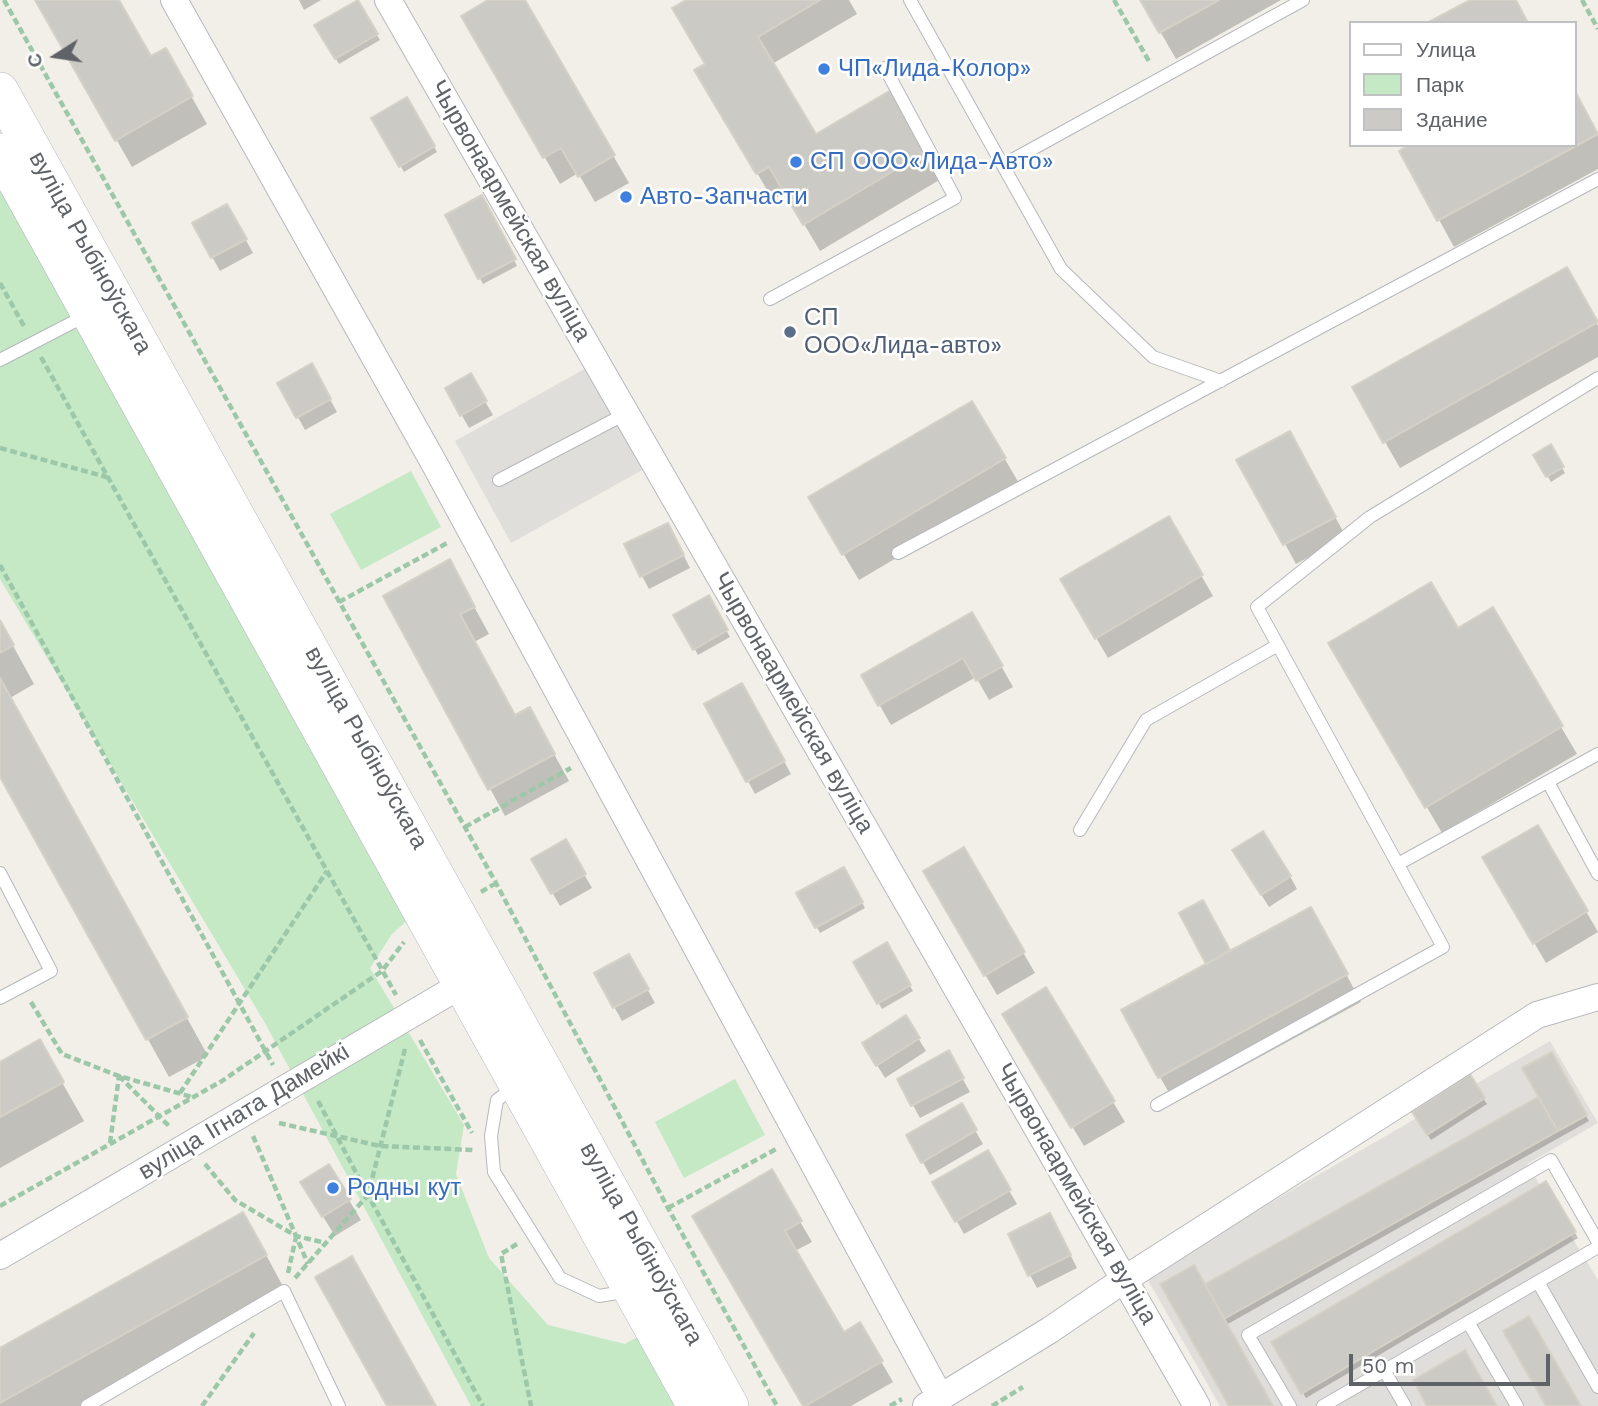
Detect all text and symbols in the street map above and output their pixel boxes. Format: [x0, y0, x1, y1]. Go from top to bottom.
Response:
north arrow [21, 21, 91, 91]
legend [1350, 21, 1577, 147]
text: Улица [1416, 37, 1476, 62]
text: С [22, 51, 48, 70]
place label: ЧП«Лида-Колор» [838, 55, 1031, 83]
marker: ЧП«Лида-Колор» [816, 61, 832, 77]
text: Парк [1416, 72, 1464, 97]
street label: Чырвонаармейская вуліца [423, 75, 597, 347]
text: Здание [1416, 107, 1488, 132]
street label: вуліца Рыбіноўскага [22, 147, 158, 359]
place label: СП ООО«Лида-Авто» [810, 148, 1053, 176]
marker: СП ООО«Лида-Авто» [788, 154, 804, 170]
place label: Авто-Запчасти [640, 183, 808, 211]
marker: Авто-Запчасти [618, 189, 634, 205]
place label: СП ООО«Лида-авто» [804, 304, 1002, 360]
marker: СП ООО«Лида-авто» [782, 324, 798, 340]
street label: Чырвонаармейская вуліца [706, 567, 880, 839]
street label: вуліца Рыбіноўскага [298, 642, 434, 854]
street label: вуліца Ігната Дамейкі [133, 1038, 355, 1186]
street label: Чырвонаармейская вуліца [989, 1058, 1163, 1330]
street label: вуліца Рыбіноўскага [573, 1138, 709, 1350]
place label: Родны кут [347, 1174, 461, 1202]
marker: Родны кут [325, 1180, 341, 1196]
scale bar [1353, 1340, 1554, 1384]
text: 50 m [1362, 1353, 1414, 1378]

